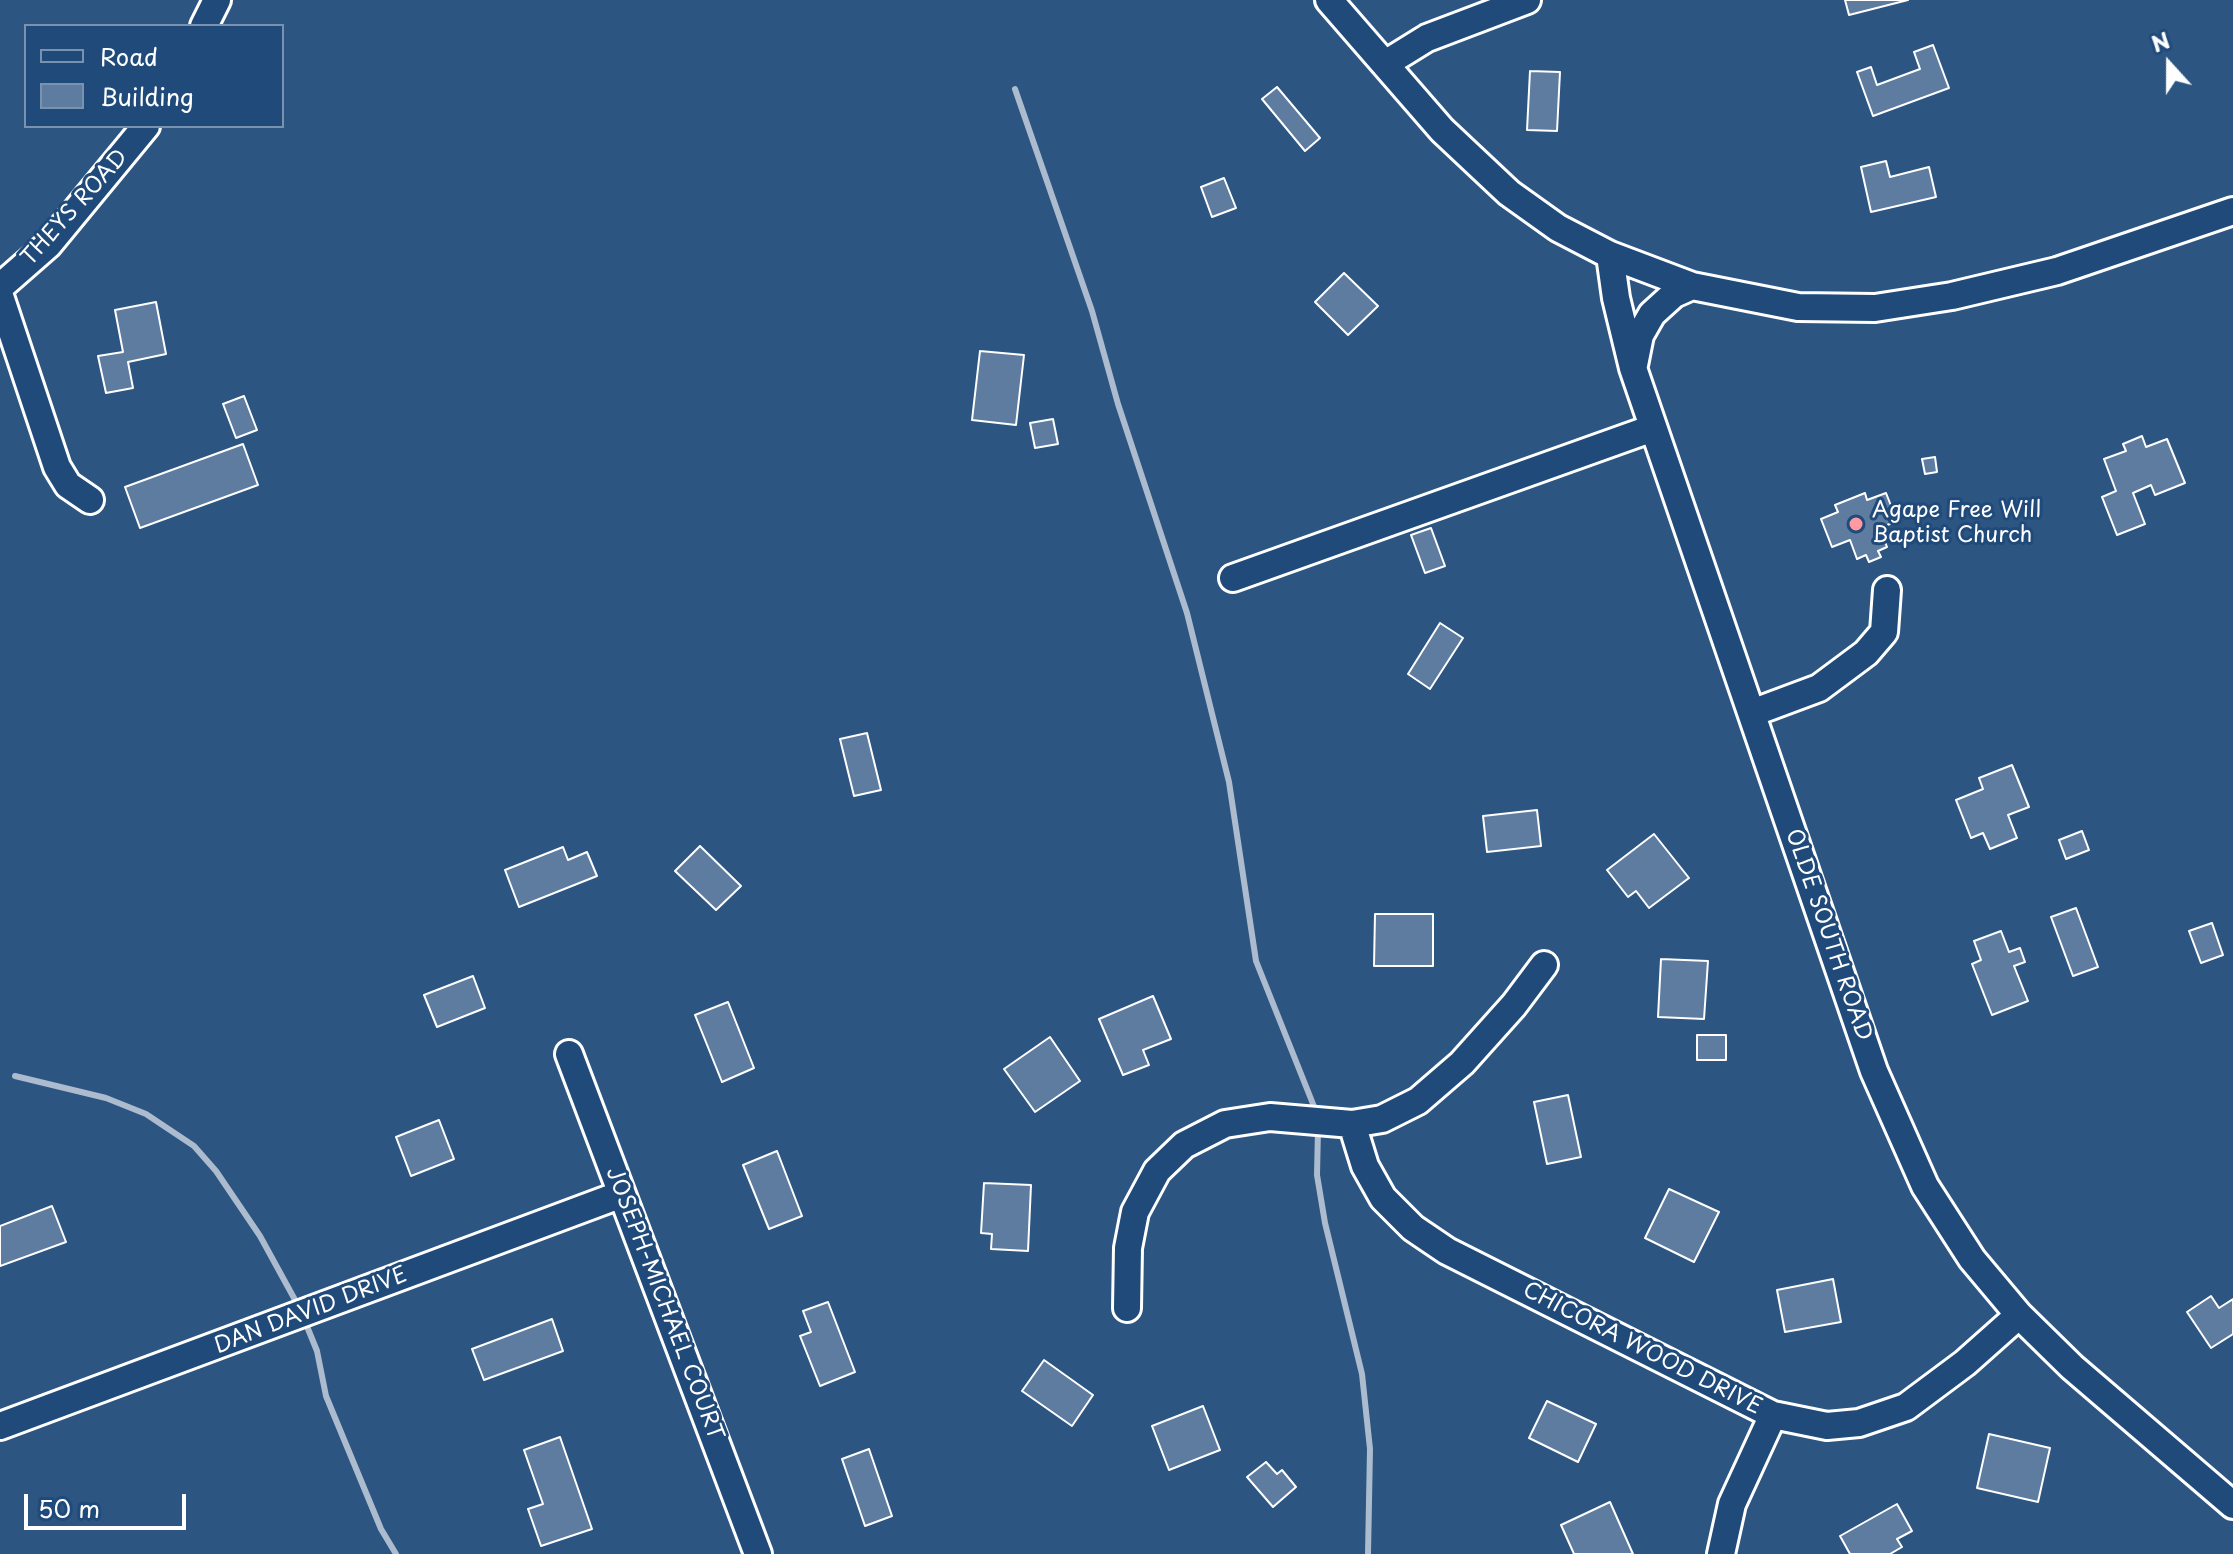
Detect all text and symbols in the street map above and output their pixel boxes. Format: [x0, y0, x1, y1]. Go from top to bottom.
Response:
text: N [2146, 23, 2174, 60]
legend [24, 24, 284, 128]
north arrow [2129, 24, 2209, 104]
text: Road [100, 38, 158, 74]
text: Building [100, 78, 194, 114]
street label: THEYS ROAD [16, 145, 134, 271]
place label: Agape Free Will Baptist Church [1872, 498, 2041, 550]
marker: Agape Free Will Baptist Church [1847, 515, 1865, 533]
street label: OLDE SOUTH ROAD [1779, 826, 1877, 1044]
street label: JOSEPH-MICHAEL COURT [600, 1164, 728, 1444]
street label: DAN DAVID DRIVE [211, 1262, 411, 1360]
street label: CHICORA WOOD DRIVE [1518, 1277, 1766, 1421]
scale bar [28, 1478, 190, 1528]
text: 50 m [38, 1490, 100, 1526]

